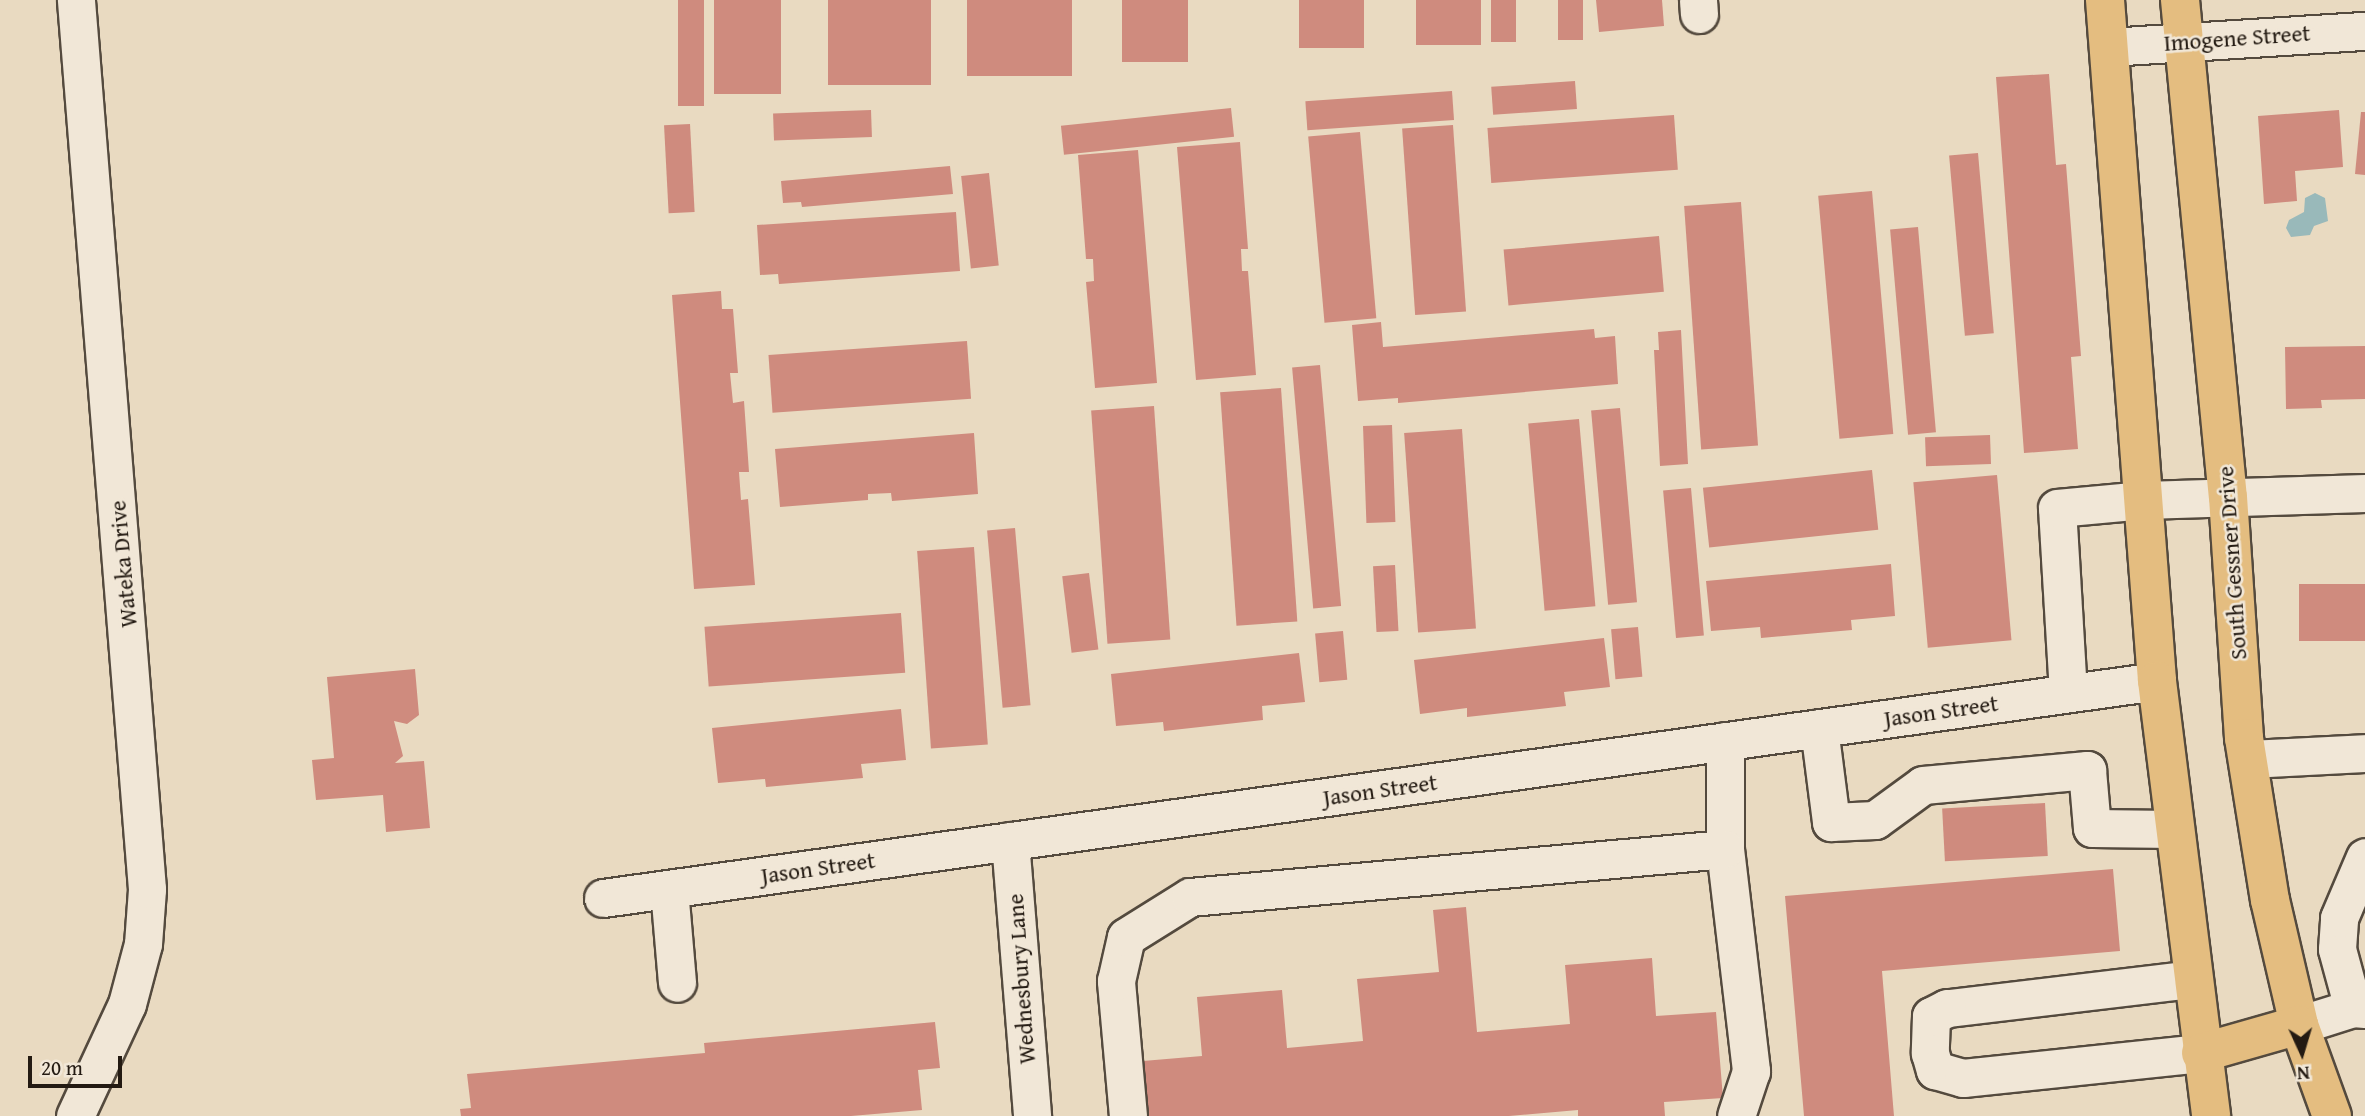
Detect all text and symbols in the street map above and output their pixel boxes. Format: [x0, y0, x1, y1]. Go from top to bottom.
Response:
street label: Imogene Street [2163, 19, 2311, 57]
street label: South Gessner Drive [2211, 465, 2253, 661]
street label: Wateka Drive [104, 499, 142, 629]
street label: Jason Street [1882, 689, 2000, 733]
street label: Jason Street [1321, 768, 1439, 812]
street label: Jason Street [759, 846, 877, 890]
street label: Wednesbury Lane [1001, 893, 1041, 1065]
north arrow [2267, 1018, 2337, 1088]
scale bar [32, 1042, 126, 1086]
text: 20 m [41, 1052, 83, 1083]
text: N [2296, 1060, 2311, 1088]

